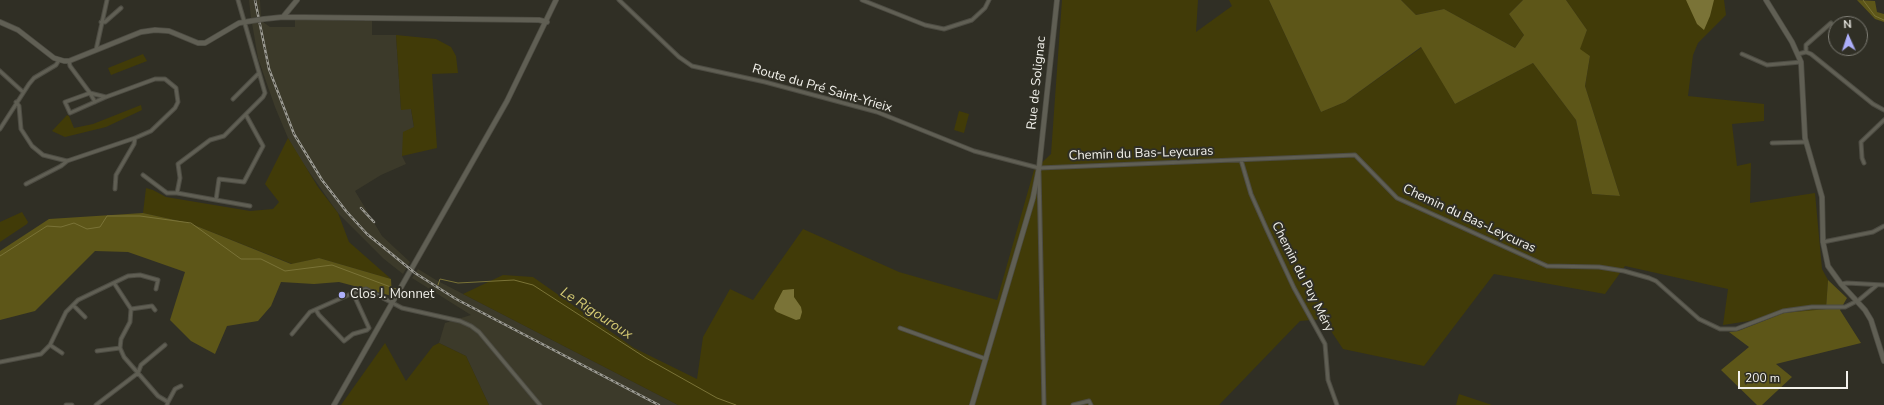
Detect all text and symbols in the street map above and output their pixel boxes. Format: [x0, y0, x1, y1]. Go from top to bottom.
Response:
north arrow [1828, 16, 1868, 56]
text: N [1843, 17, 1852, 32]
street label: Rue de Solignac [1024, 35, 1050, 131]
street label: Route du Pré Saint-Yrieix [750, 62, 894, 116]
street label: Chemin du Bas-Leycuras [1068, 144, 1214, 164]
street label: Chemin du Bas-Leycuras [1400, 181, 1538, 257]
street label: Chemin du Puy Méry [1268, 219, 1336, 335]
water label: Le Rigouroux [557, 284, 635, 344]
place label: Clos J. Monnet [350, 287, 434, 303]
marker: Clos J. Monnet [337, 290, 347, 300]
scale bar [1740, 363, 1850, 389]
text: 200 m [1745, 370, 1780, 386]

